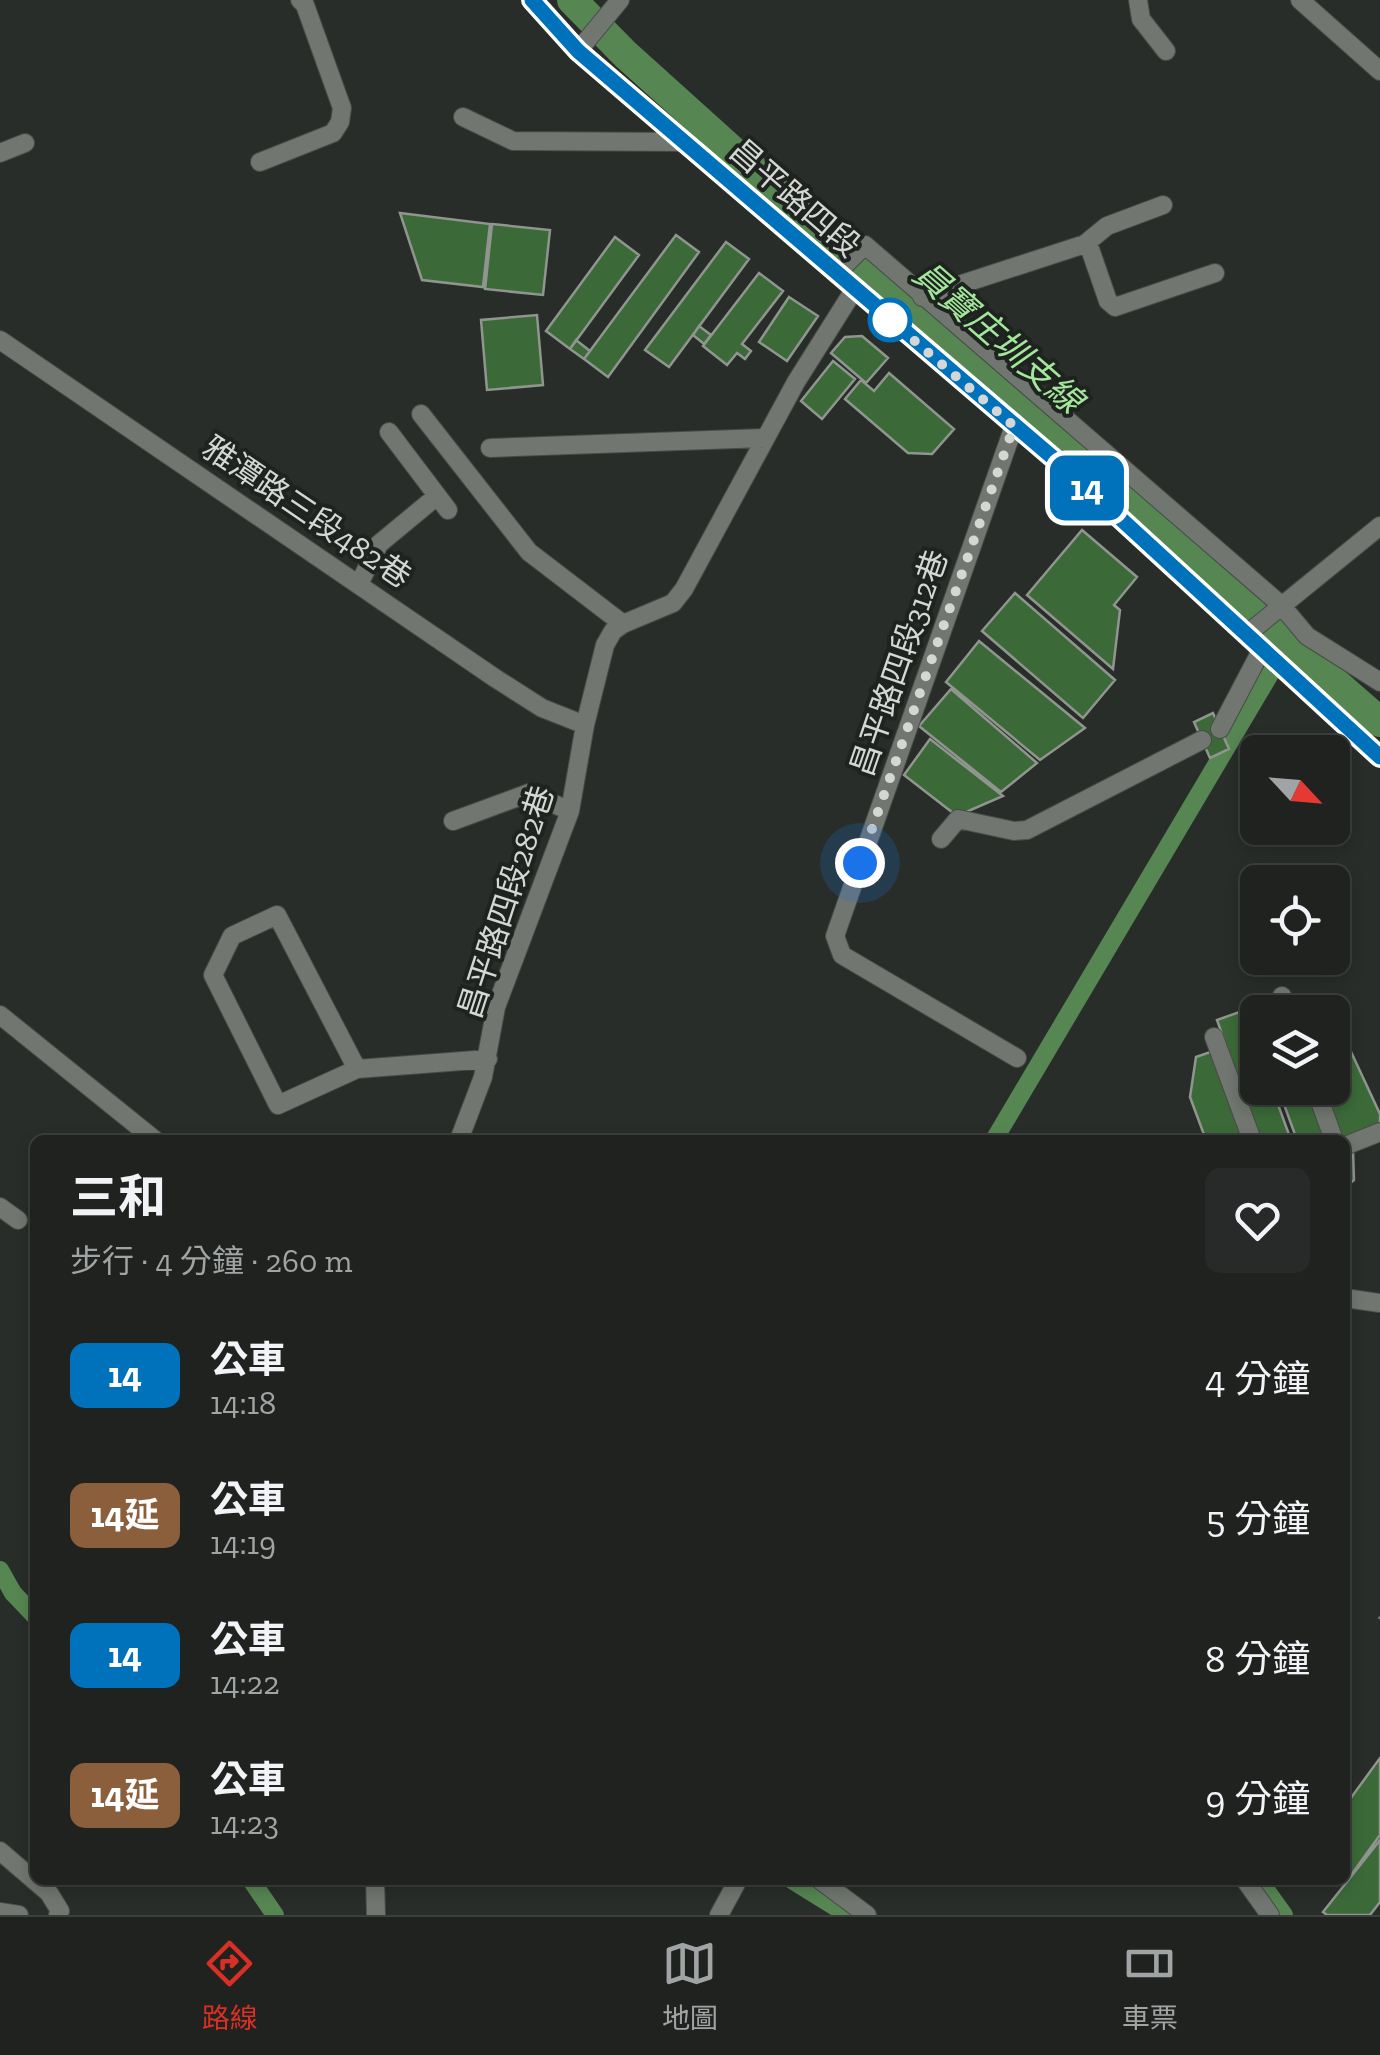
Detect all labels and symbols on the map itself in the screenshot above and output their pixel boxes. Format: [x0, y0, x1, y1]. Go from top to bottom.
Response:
street label: 昌平路四段 [722, 131, 868, 265]
water label: 員寶庄圳支線 [905, 252, 1094, 424]
unlabelled marker [869, 299, 911, 341]
street label: 雅潭路三段482巷 [196, 428, 418, 596]
line badge: 14 [1042, 456, 1132, 520]
street label: 昌平路四段312巷 [843, 545, 955, 781]
north arrow [1240, 735, 1350, 845]
street label: 昌平路四段282巷 [451, 781, 561, 1023]
your location [835, 838, 885, 888]

